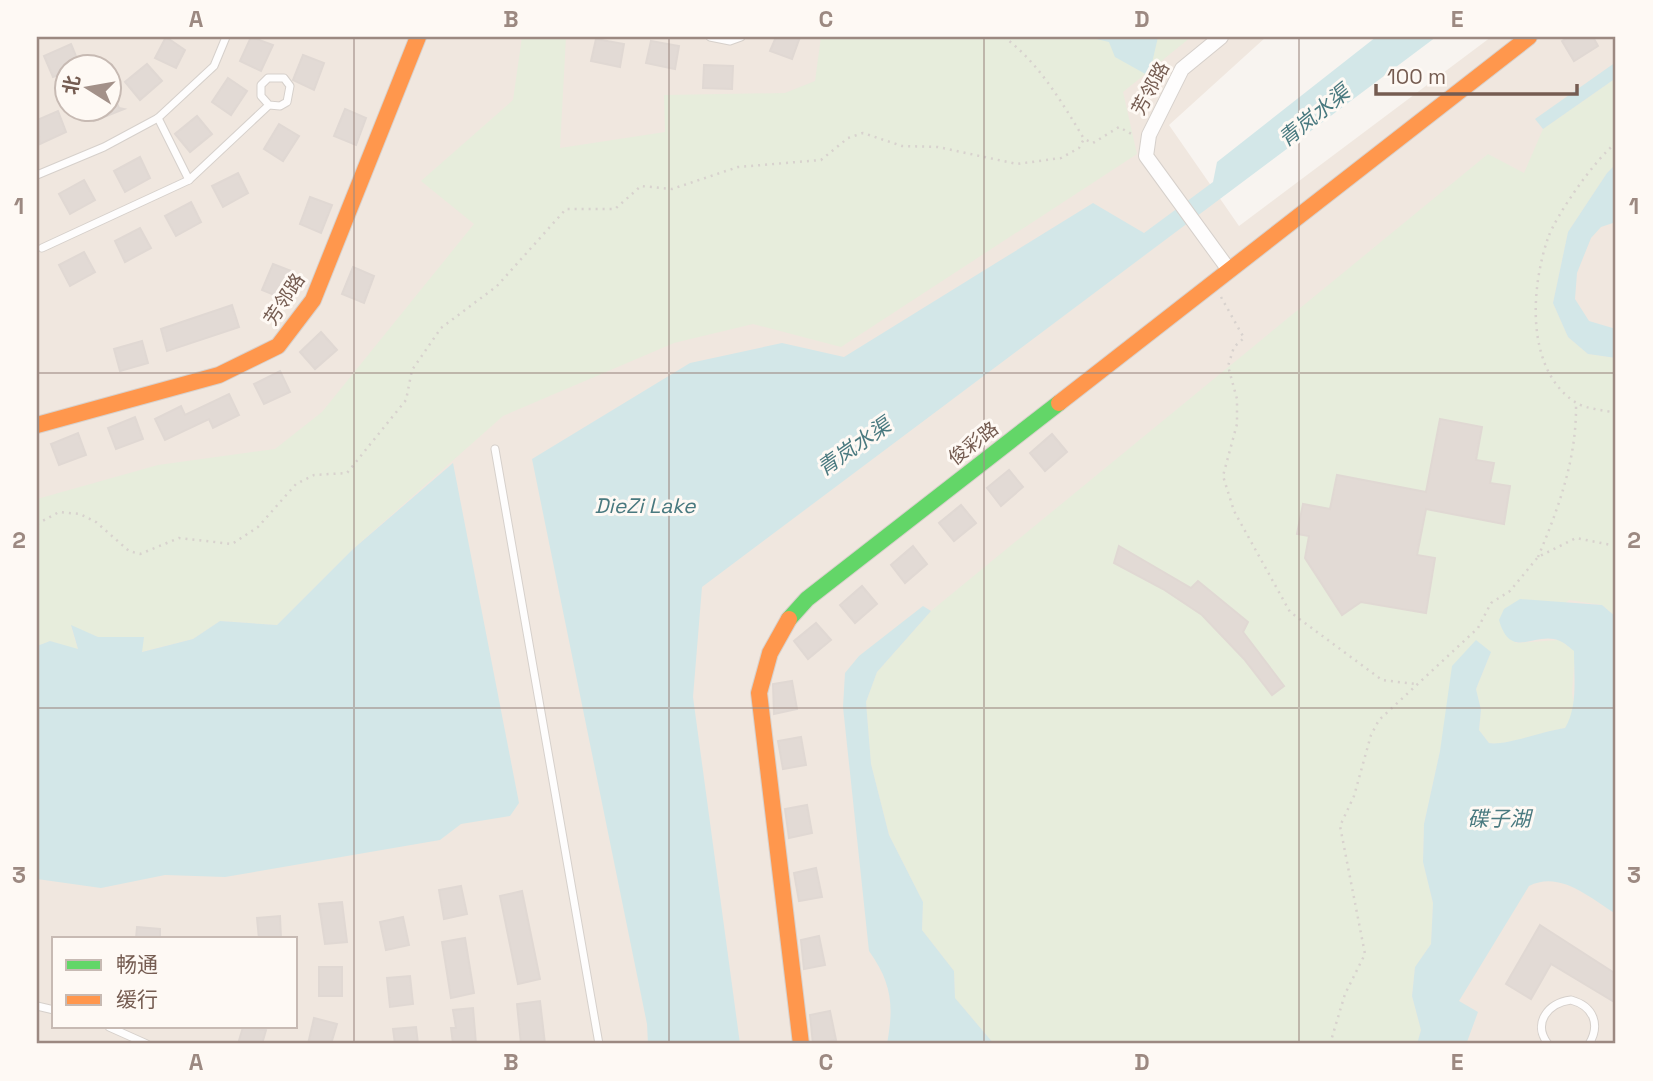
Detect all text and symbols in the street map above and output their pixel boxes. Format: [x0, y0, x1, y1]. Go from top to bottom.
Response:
text: A [189, 4, 204, 34]
text: B [503, 4, 519, 34]
text: C [819, 4, 833, 34]
text: D [1134, 4, 1150, 34]
text: E [1451, 4, 1463, 34]
north arrow [52, 52, 122, 122]
scale bar [1376, 52, 1578, 96]
street label: 芳邻路 [1126, 57, 1175, 119]
text: 100 m [1387, 63, 1446, 90]
text: 北 [58, 73, 86, 97]
water label: 青岚水渠 [1273, 77, 1357, 153]
text: 1 [14, 191, 24, 221]
text: 1 [1629, 191, 1639, 221]
street label: 芳邻路 [258, 269, 310, 330]
water label: 青岚水渠 [812, 410, 898, 482]
street label: 俊彩路 [943, 416, 1003, 471]
water label: DieZi Lake [595, 492, 697, 519]
text: 2 [12, 525, 26, 555]
text: 2 [1627, 525, 1641, 555]
water label: 碟子湖 [1468, 805, 1533, 832]
text: 3 [12, 860, 26, 890]
text: 3 [1627, 860, 1641, 890]
legend [52, 937, 298, 1028]
text: 畅通 [116, 951, 158, 978]
text: 缓行 [116, 986, 158, 1013]
text: A [189, 1047, 204, 1077]
text: B [503, 1047, 519, 1077]
text: C [819, 1047, 833, 1077]
text: D [1134, 1047, 1150, 1077]
text: E [1451, 1047, 1463, 1077]

